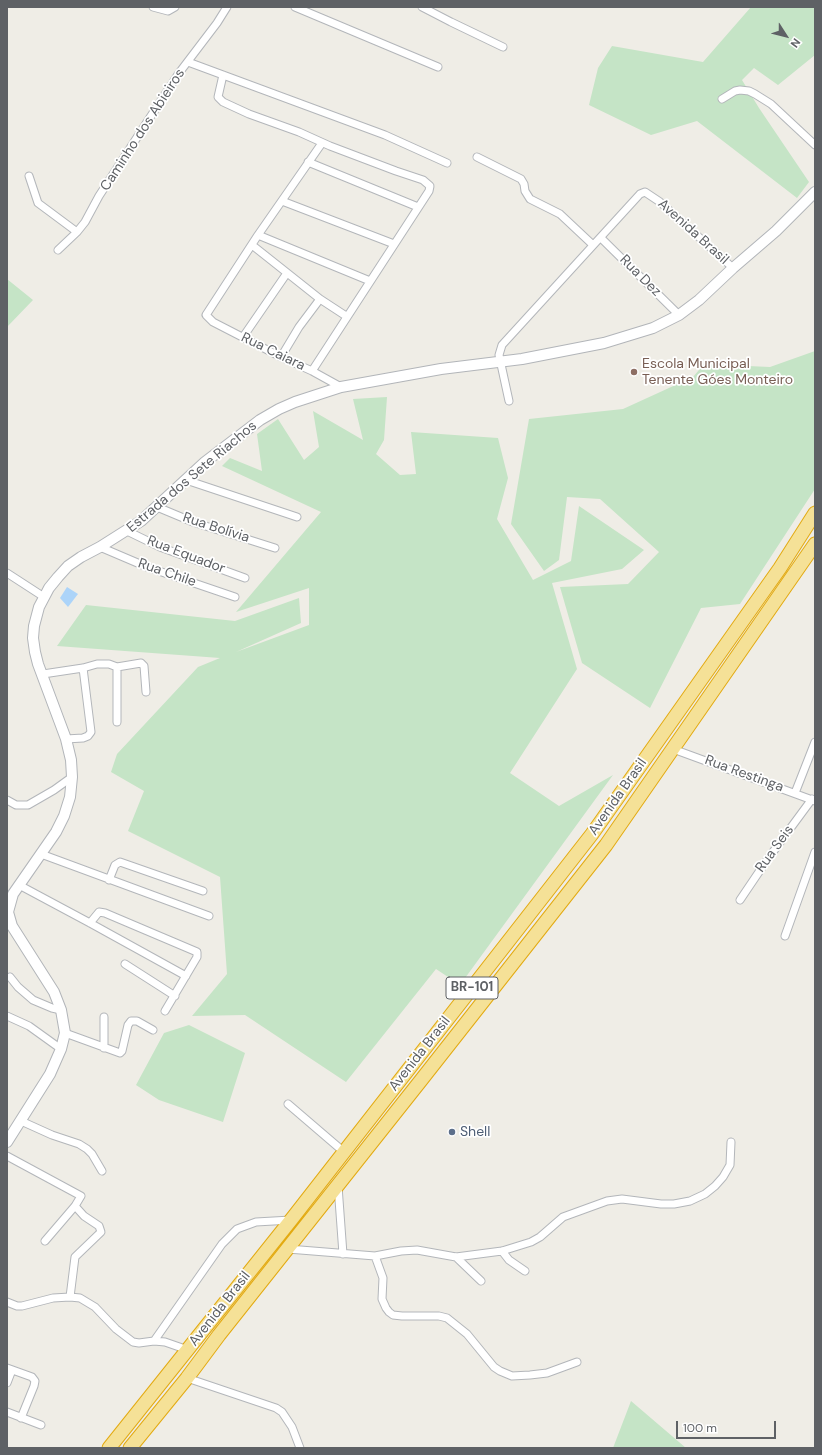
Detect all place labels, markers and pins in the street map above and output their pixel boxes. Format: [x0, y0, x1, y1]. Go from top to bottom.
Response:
place label: Escola Municipal Tenente Góes Monteiro [642, 356, 793, 388]
marker: Escola Municipal Tenente Góes Monteiro [629, 367, 639, 377]
place label: Shell [460, 1124, 490, 1140]
marker: Shell [447, 1127, 457, 1137]

